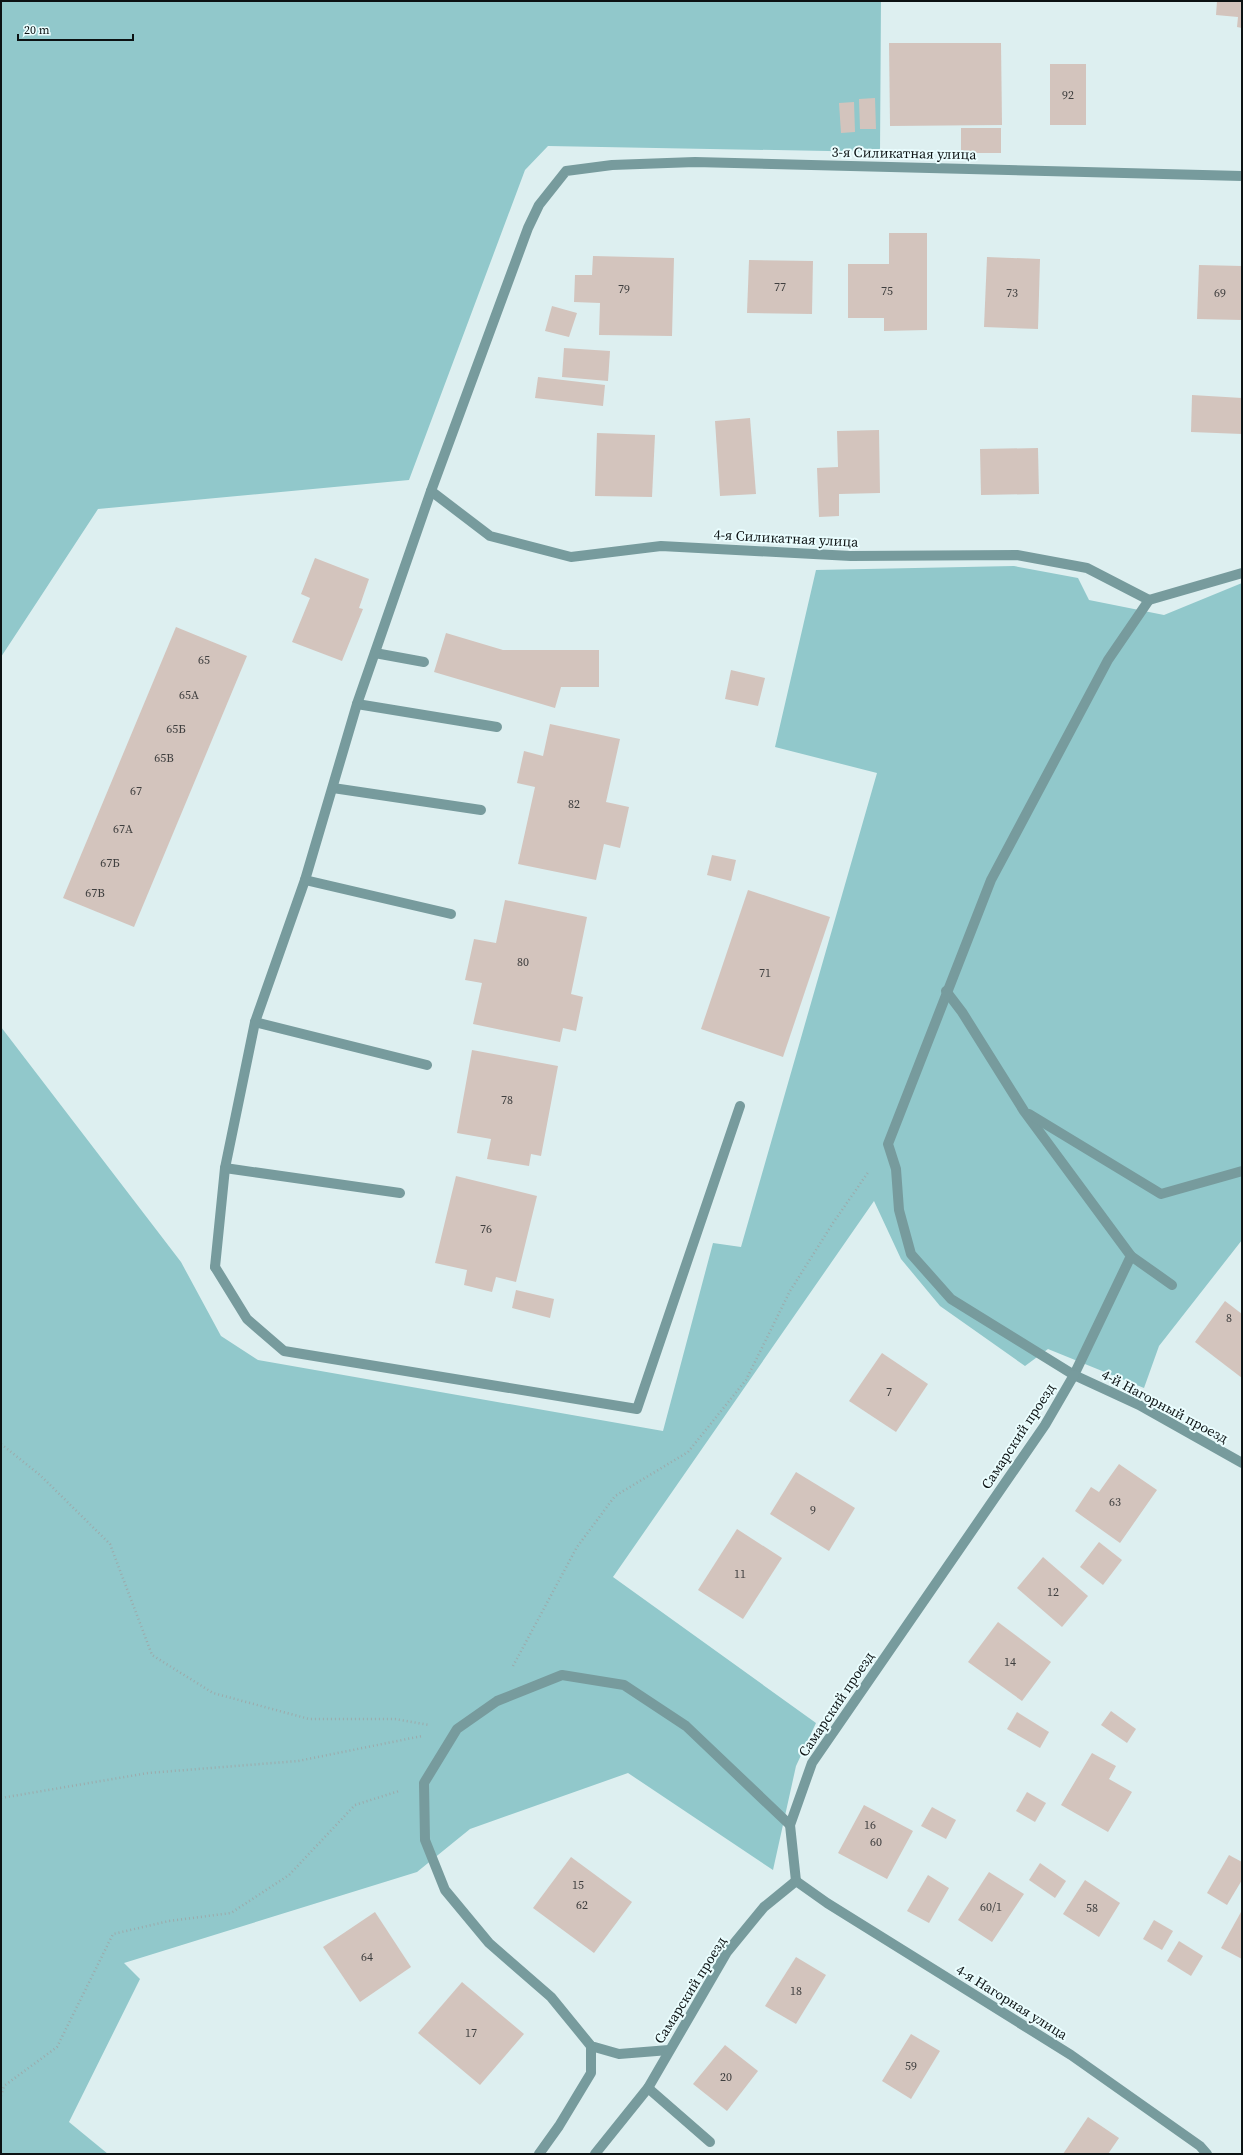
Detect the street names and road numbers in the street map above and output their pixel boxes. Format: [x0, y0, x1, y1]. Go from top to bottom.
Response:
street label: 3-я Силикатная улица [831, 142, 977, 164]
street label: 4-я Силикатная улица [713, 524, 860, 552]
street label: 4-й Нагорный проезд [1098, 1364, 1232, 1448]
street label: Самарский проезд [976, 1379, 1060, 1493]
street label: Самарский проезд [793, 1647, 879, 1760]
street label: Самарский проезд [649, 1933, 731, 2047]
street label: 4-я Нагорная улица [952, 1960, 1072, 2045]

